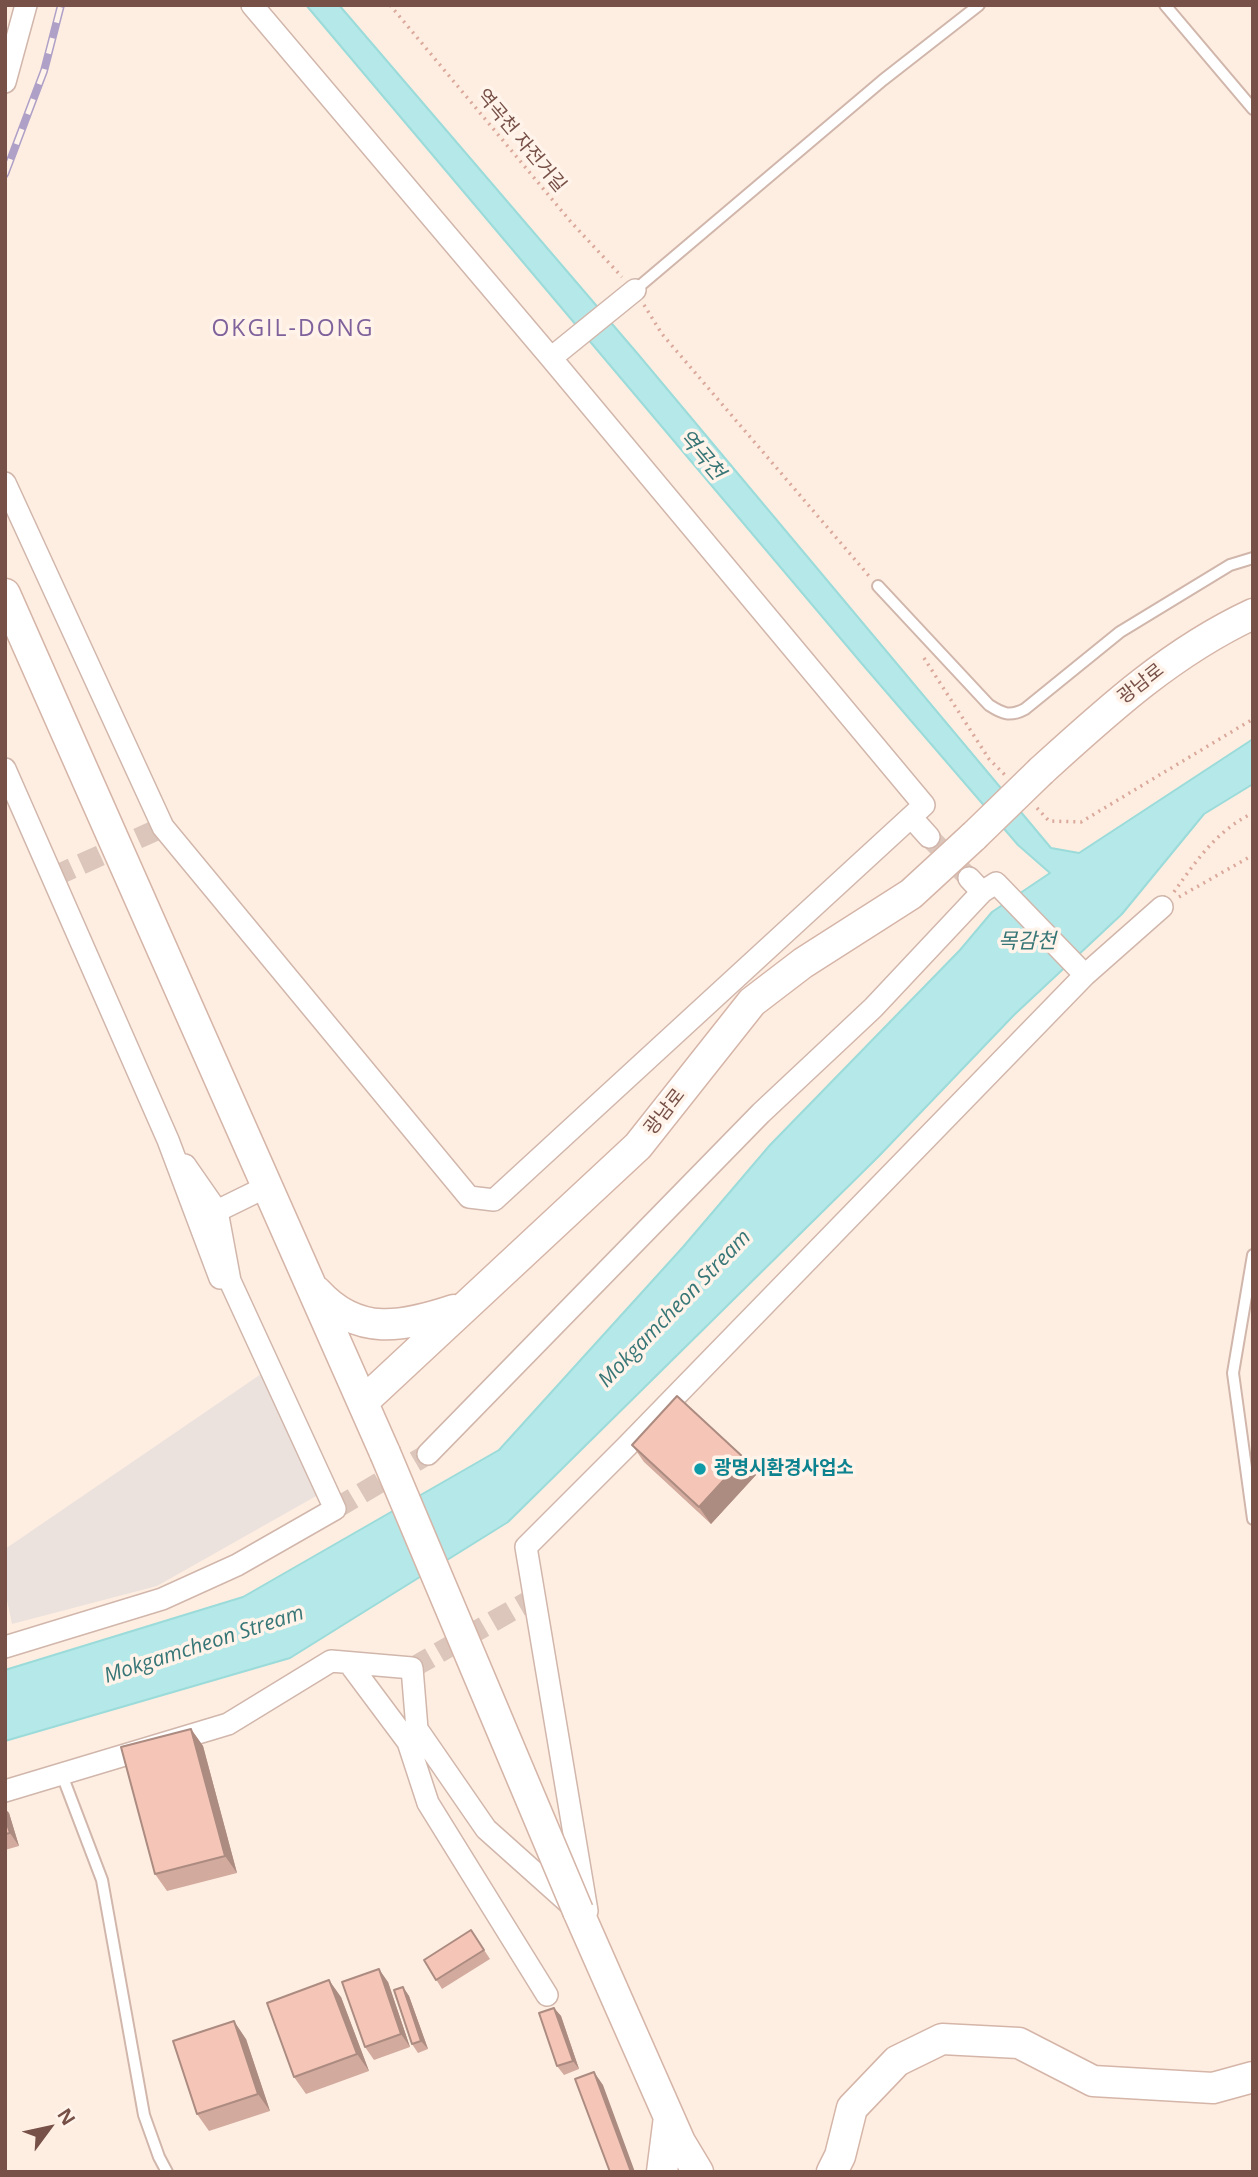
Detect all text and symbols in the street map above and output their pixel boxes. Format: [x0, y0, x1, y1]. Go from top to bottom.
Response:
street label: 역곡천 자전거길 [471, 85, 571, 197]
district label: OKGIL-DONG [213, 315, 373, 343]
water label: 역곡천 [673, 425, 729, 485]
street label: 광남로 [1113, 659, 1169, 709]
water label: 목감천 [998, 929, 1056, 955]
street label: 광남로 [640, 1084, 690, 1140]
water label: Mokgamcheon Stream [593, 1225, 757, 1393]
place label: 광명시환경사업소 [714, 1458, 854, 1480]
marker: 광명시환경사업소 [692, 1461, 708, 1477]
water label: Mokgamcheon Stream [101, 1601, 307, 1689]
north arrow [14, 2093, 84, 2163]
text: N [51, 2103, 82, 2130]

